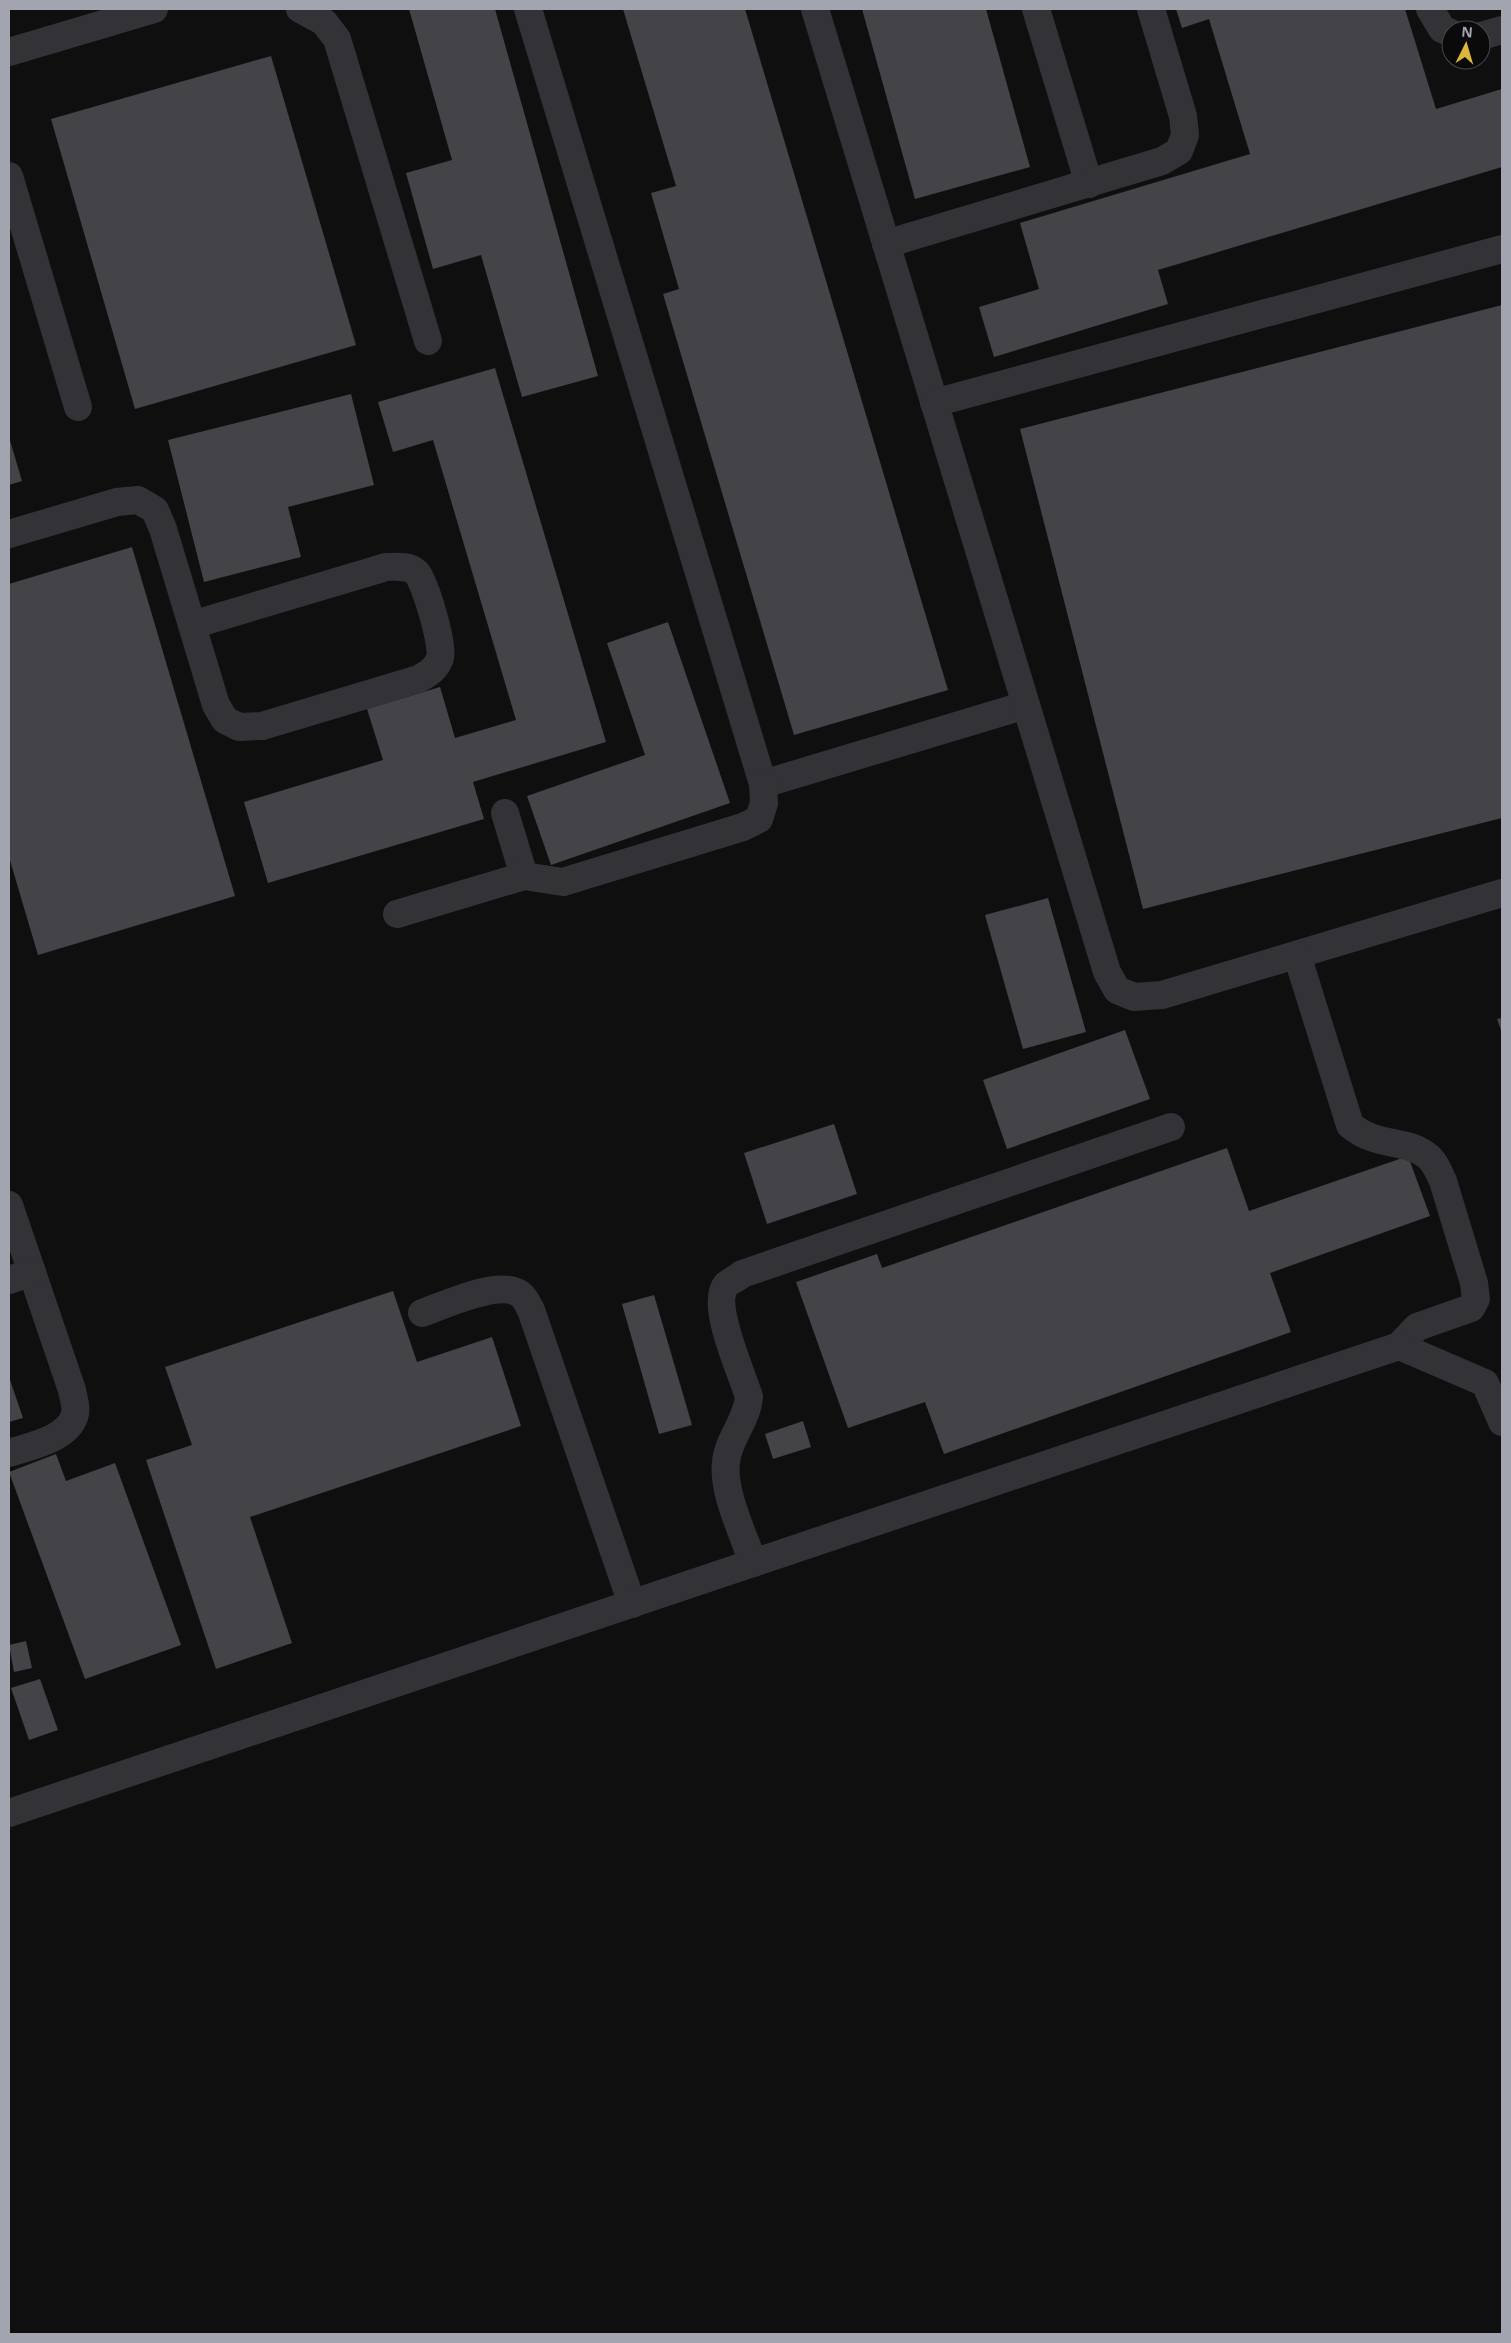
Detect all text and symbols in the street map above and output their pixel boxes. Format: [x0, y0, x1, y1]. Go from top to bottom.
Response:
north arrow [1441, 20, 1491, 70]
text: N [1461, 22, 1474, 42]

